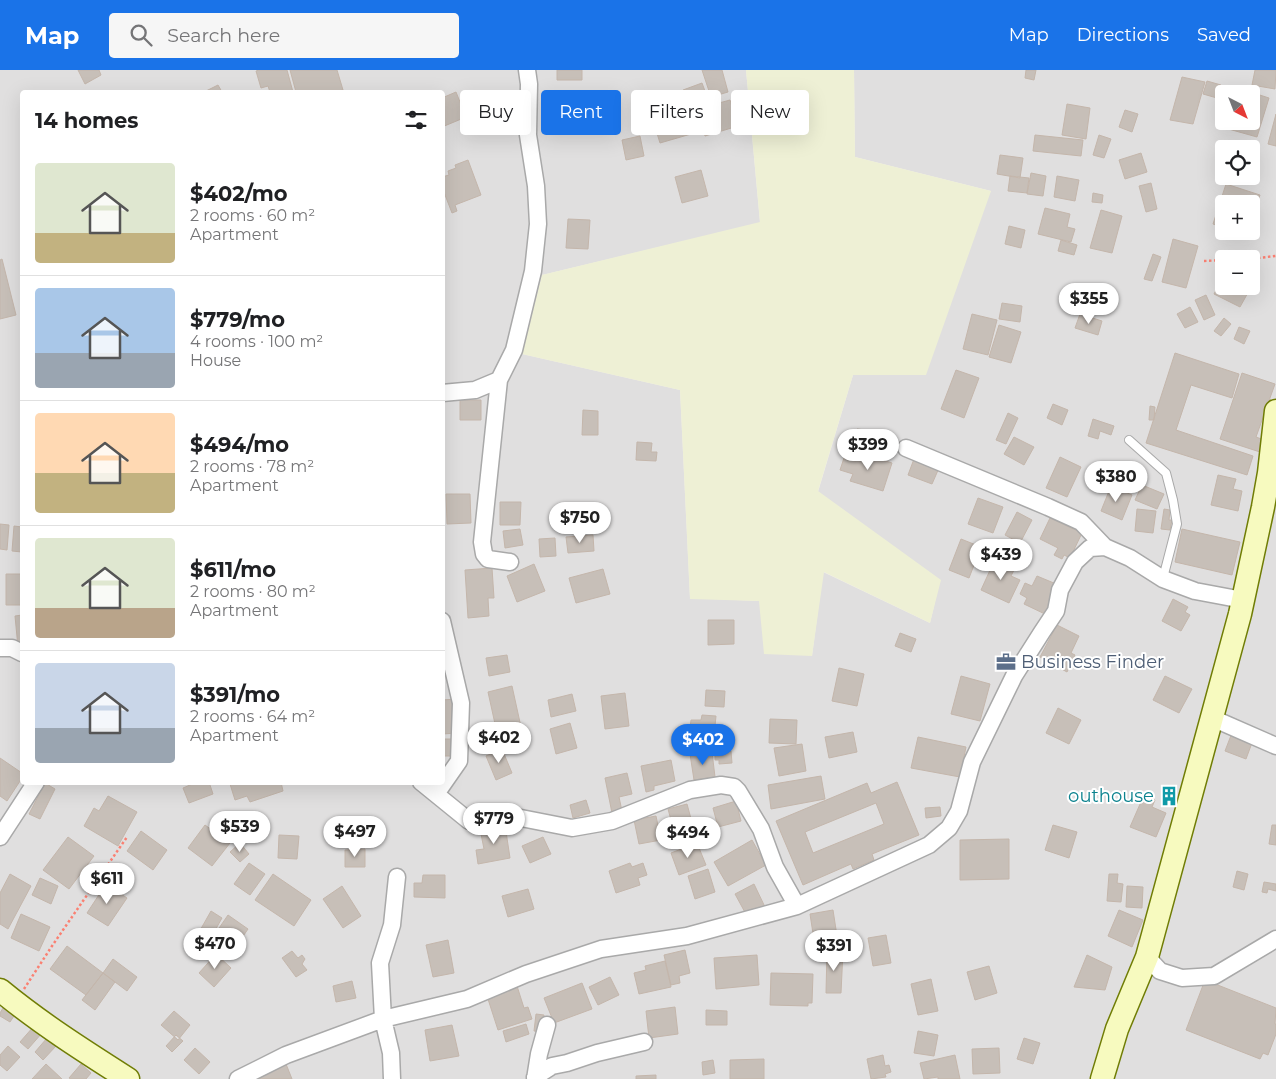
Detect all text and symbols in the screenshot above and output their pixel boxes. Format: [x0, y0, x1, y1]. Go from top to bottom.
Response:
search box [109, 13, 459, 58]
text: Map [25, 21, 79, 50]
icon: search [127, 21, 155, 49]
text: Search here [167, 24, 280, 47]
text: Map [1009, 24, 1049, 46]
text: Directions [1077, 24, 1169, 46]
text: Saved [1197, 24, 1251, 46]
north arrow [1215, 85, 1260, 130]
map controls [1215, 85, 1260, 295]
chip: Buy [460, 90, 531, 135]
chip: Rent [541, 90, 621, 135]
chip: Filters [631, 90, 721, 135]
chip: New [731, 90, 809, 135]
icon: filters [402, 106, 430, 134]
text: 14 homes [35, 108, 139, 133]
button: locate [1215, 140, 1260, 185]
text: $402/mo [190, 181, 288, 206]
icon: home [75, 183, 135, 243]
button: + [1215, 195, 1260, 240]
text: 2 rooms · 60 m² [190, 206, 315, 225]
text: Apartment [190, 225, 279, 244]
button: − [1215, 250, 1260, 295]
pin: $355 [1059, 282, 1119, 325]
text: $355 [1070, 289, 1108, 308]
text: $779/mo [190, 307, 285, 332]
icon: home [75, 308, 135, 368]
text: 4 rooms · 100 m² [190, 332, 323, 351]
text: House [190, 351, 241, 370]
pin: $399 [838, 428, 898, 471]
text: $494/mo [190, 432, 289, 457]
icon: home [75, 433, 135, 493]
text: $399 [848, 435, 888, 454]
text: 2 rooms · 78 m² [190, 457, 314, 476]
pin: $380 [1086, 460, 1146, 503]
text: $380 [1095, 467, 1137, 486]
text: Apartment [190, 476, 279, 495]
pin: $750 [550, 502, 610, 544]
text: $750 [560, 508, 600, 527]
pin: $439 [971, 538, 1031, 581]
text: $439 [981, 545, 1021, 564]
text: $611/mo [190, 557, 276, 582]
icon: home [75, 558, 135, 618]
text: 2 rooms · 80 m² [190, 582, 316, 601]
text: Apartment [190, 601, 279, 620]
office icon: Business Finder [995, 651, 1017, 673]
place label: Business Finder [1021, 651, 1164, 673]
text: $391/mo [190, 682, 280, 707]
icon: home [75, 683, 135, 743]
text: 2 rooms · 64 m² [190, 707, 315, 726]
pin: $402 [469, 722, 529, 764]
pin: $402 [673, 724, 733, 766]
text: Apartment [190, 726, 279, 745]
text: $402 [478, 728, 520, 747]
text: $402 [682, 730, 724, 749]
place label: outhouse [1068, 785, 1154, 807]
building icon: outhouse [1158, 785, 1180, 807]
pin: $779 [464, 802, 524, 845]
text: $779 [474, 809, 514, 828]
pin: $539 [210, 810, 270, 853]
pin: $497 [325, 816, 385, 858]
pin: $494 [658, 816, 718, 859]
text: $539 [220, 817, 260, 836]
text: $497 [334, 822, 376, 841]
text: $494 [667, 823, 709, 842]
pin: $611 [77, 862, 137, 905]
text: $611 [91, 869, 123, 888]
pin: $470 [185, 928, 245, 970]
pin: $391 [804, 930, 864, 972]
text: $470 [194, 934, 236, 953]
text: $391 [816, 936, 852, 955]

